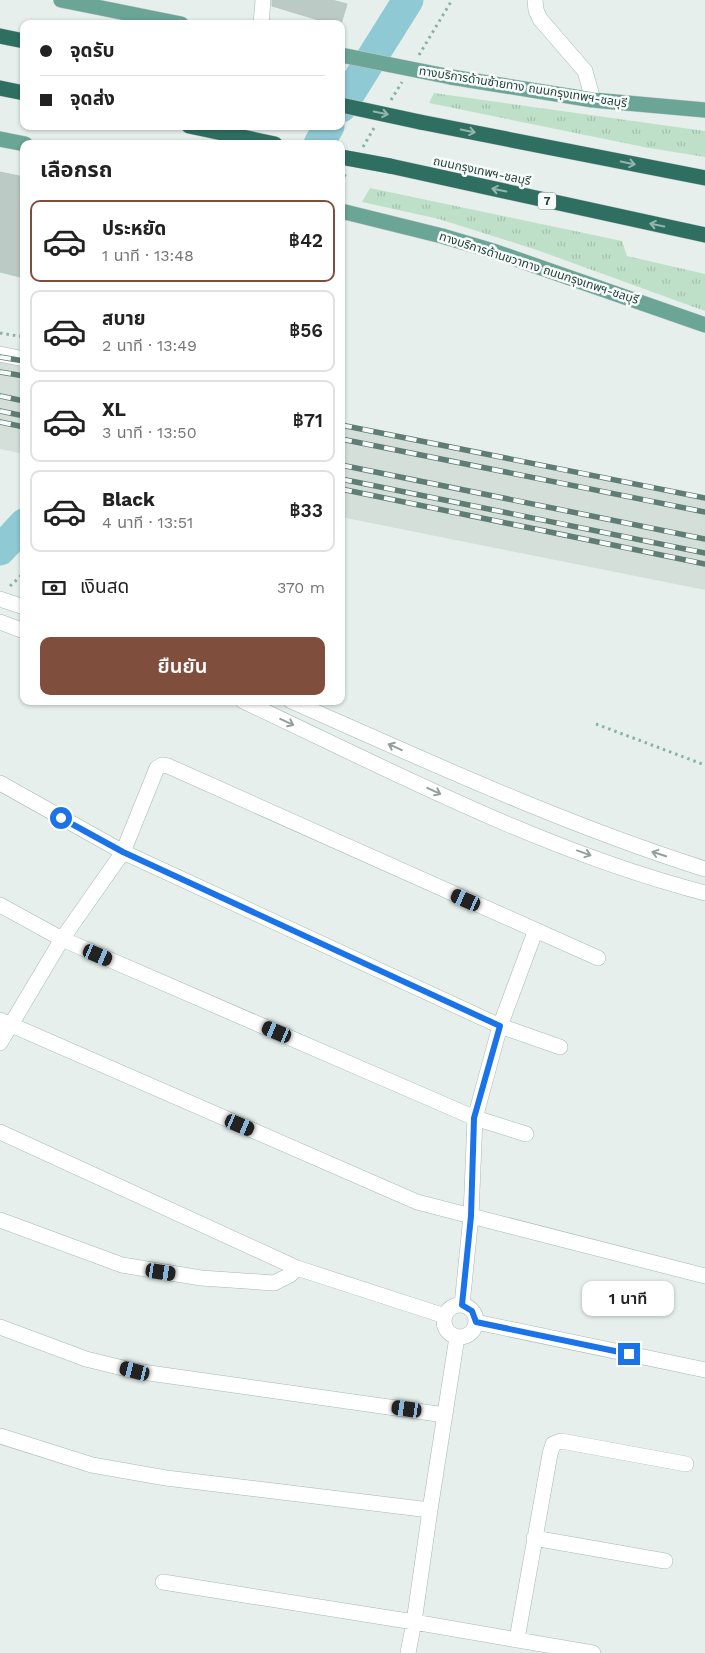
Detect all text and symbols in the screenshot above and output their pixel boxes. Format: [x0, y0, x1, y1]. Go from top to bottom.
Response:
text: จุดรับ [70, 39, 115, 62]
street label: ทางบริการด้านซ้ายทาง ถนนกรุงเทพฯ-ชลบุรี [418, 64, 628, 110]
text: จุดส่ง [70, 87, 115, 110]
one-way arrow [372, 109, 388, 119]
one-way arrow [460, 127, 476, 136]
street label: ถนนกรุงเทพฯ-ชลบุรี [432, 154, 532, 188]
text: เลือกรถ [40, 157, 113, 182]
one-way arrow [619, 159, 635, 168]
one-way arrow [491, 185, 507, 194]
road number: 7 [538, 192, 556, 210]
text: ประหยัด [102, 217, 166, 240]
icon: car [42, 219, 87, 264]
one-way arrow [650, 220, 666, 229]
text: ฿42 [289, 229, 323, 252]
street label: ทางบริการด้านขวาทาง ถนนกรุงเทพฯ-ชลบุรี [438, 229, 641, 307]
text: 1 นาที · 13:48 [102, 246, 194, 265]
text: สบาย [102, 307, 146, 330]
icon: car [42, 309, 87, 354]
text: ฿56 [289, 319, 323, 342]
text: 2 นาที · 13:49 [102, 336, 197, 355]
text: XL [102, 398, 126, 421]
icon: car [42, 399, 87, 444]
text: ฿71 [293, 409, 323, 432]
text: 3 นาที · 13:50 [102, 423, 197, 442]
text: Black [102, 488, 155, 511]
icon: car [42, 489, 87, 534]
text: ฿33 [290, 499, 323, 522]
text: 4 นาที · 13:51 [102, 513, 193, 532]
icon: cash [40, 574, 68, 602]
text: เงินสด [80, 575, 129, 598]
text: 370 m [277, 578, 325, 597]
button: ยืนยัน [40, 637, 325, 695]
one-way arrow [280, 717, 295, 727]
one-way arrow [388, 742, 403, 752]
one-way arrow [427, 787, 442, 797]
route start [50, 807, 72, 829]
one-way arrow [651, 849, 667, 859]
one-way arrow [577, 850, 592, 859]
car [449, 887, 482, 913]
car [81, 942, 114, 968]
car [260, 1019, 293, 1045]
car [223, 1112, 256, 1138]
car [145, 1262, 176, 1282]
callout: 1 นาที [583, 1282, 675, 1316]
text: 1 นาที [609, 1289, 647, 1308]
route end [618, 1343, 640, 1365]
car [118, 1360, 151, 1382]
car [391, 1399, 422, 1419]

